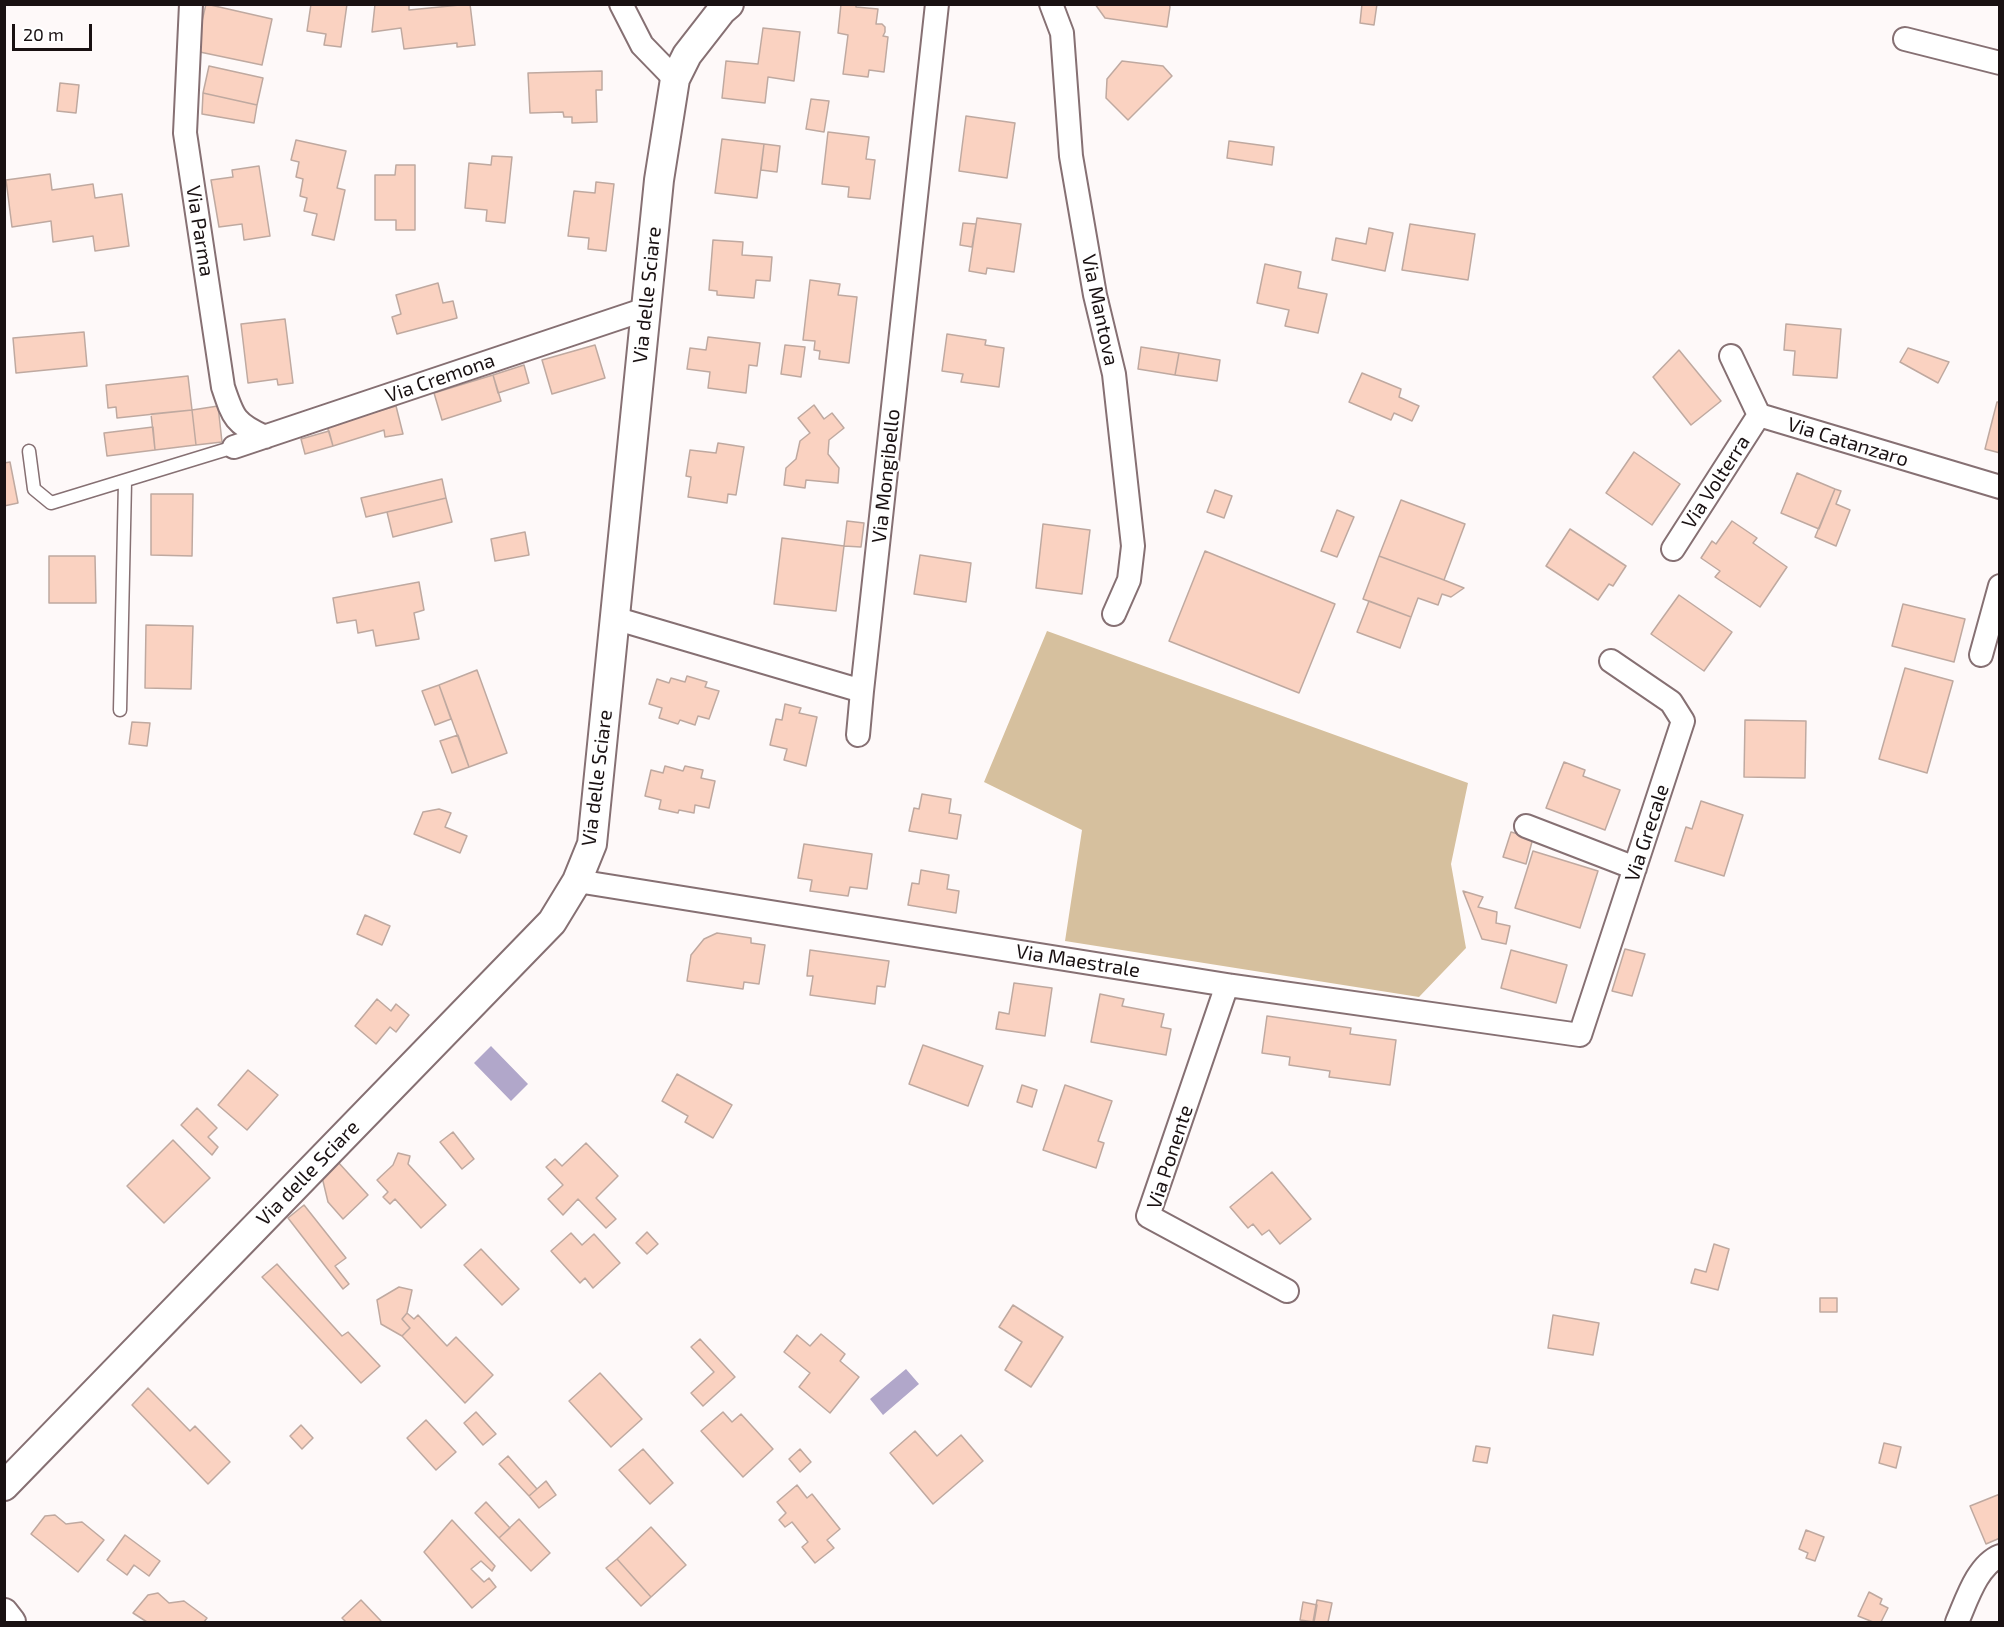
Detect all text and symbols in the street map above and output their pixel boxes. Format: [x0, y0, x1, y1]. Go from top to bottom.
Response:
scale bar [15, 12, 94, 50]
text: 20 m [23, 23, 64, 45]
street label: Via Parma [181, 184, 219, 278]
street label: Via delle Sciare [628, 225, 666, 365]
street label: Via Mantova [1077, 252, 1123, 368]
street label: Via Cremona [382, 348, 498, 408]
street label: Via Mongibello [867, 408, 905, 544]
street label: Via Catanzaro [1784, 412, 1912, 472]
street label: Via Volterra [1677, 431, 1755, 533]
street label: Via delle Sciare [577, 708, 617, 848]
street label: Via Grecale [1620, 781, 1674, 885]
street label: Via Maestrale [1014, 939, 1142, 983]
street label: Via Ponente [1142, 1102, 1198, 1212]
street label: Via delle Sciare [252, 1115, 364, 1231]

